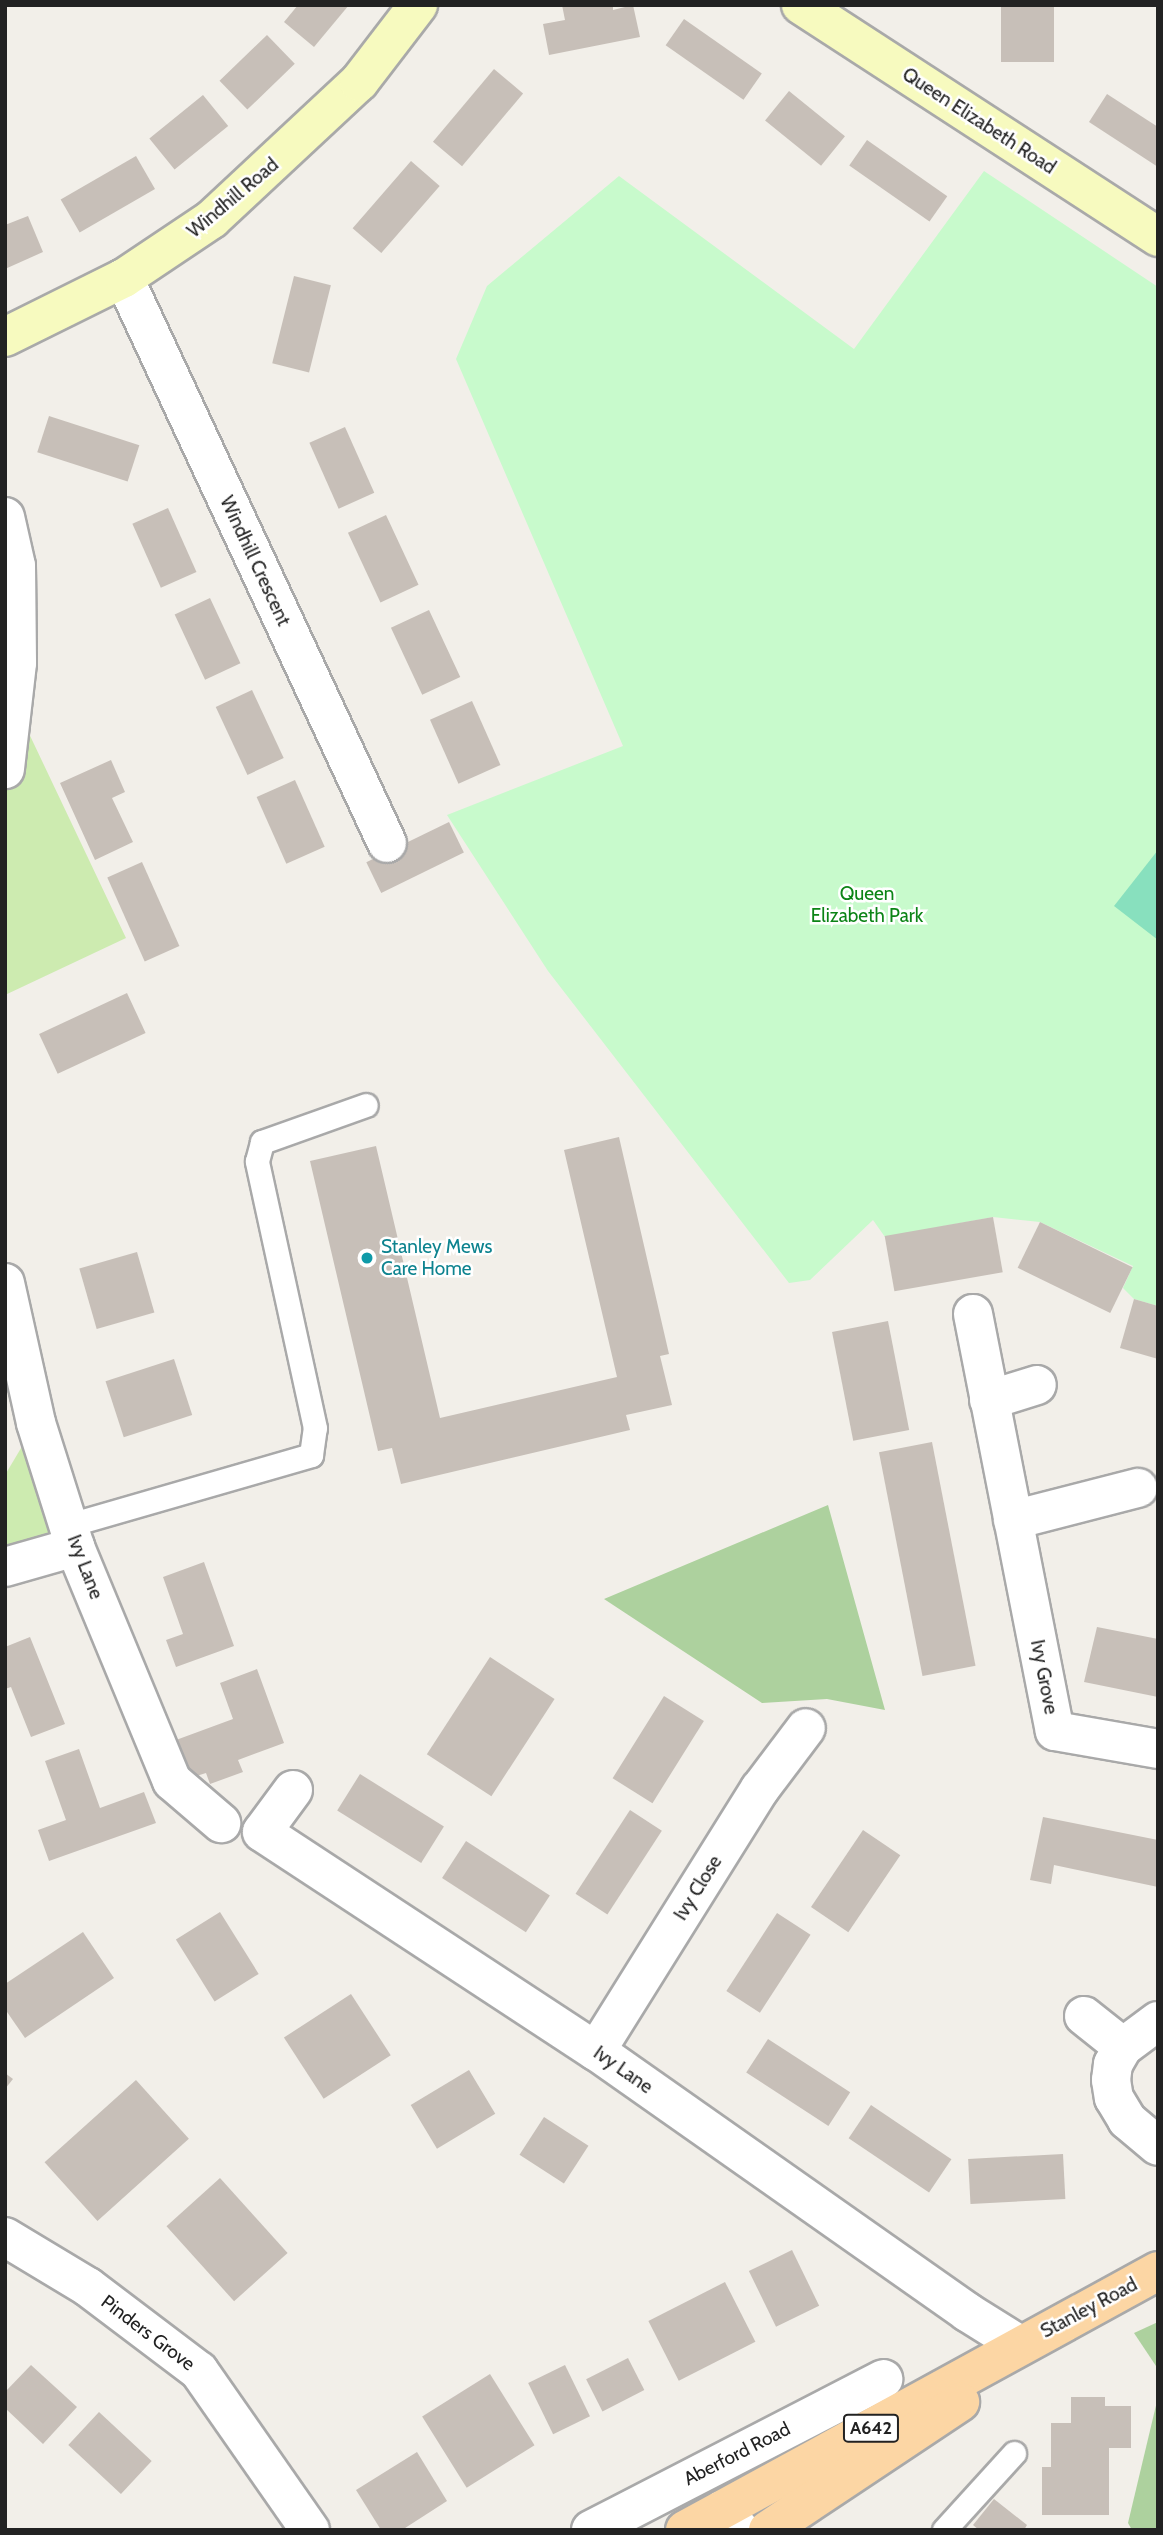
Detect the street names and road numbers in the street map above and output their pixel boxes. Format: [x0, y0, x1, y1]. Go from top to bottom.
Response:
street label: Queen Elizabeth Road [898, 63, 1060, 179]
street label: Windhill Road [183, 153, 283, 243]
street label: Windhill Crescent [215, 492, 295, 630]
street label: Ivy Lane [62, 1532, 108, 1602]
street label: Ivy Grove [1026, 1638, 1062, 1716]
street label: Ivy Close [669, 1851, 727, 1925]
street label: Ivy Lane [589, 2041, 657, 2099]
street label: Stanley Road [1037, 2273, 1141, 2343]
street label: Pinders Grove [97, 2290, 199, 2376]
road number: A642 [841, 2414, 901, 2442]
street label: Aberford Road [680, 2417, 794, 2491]

